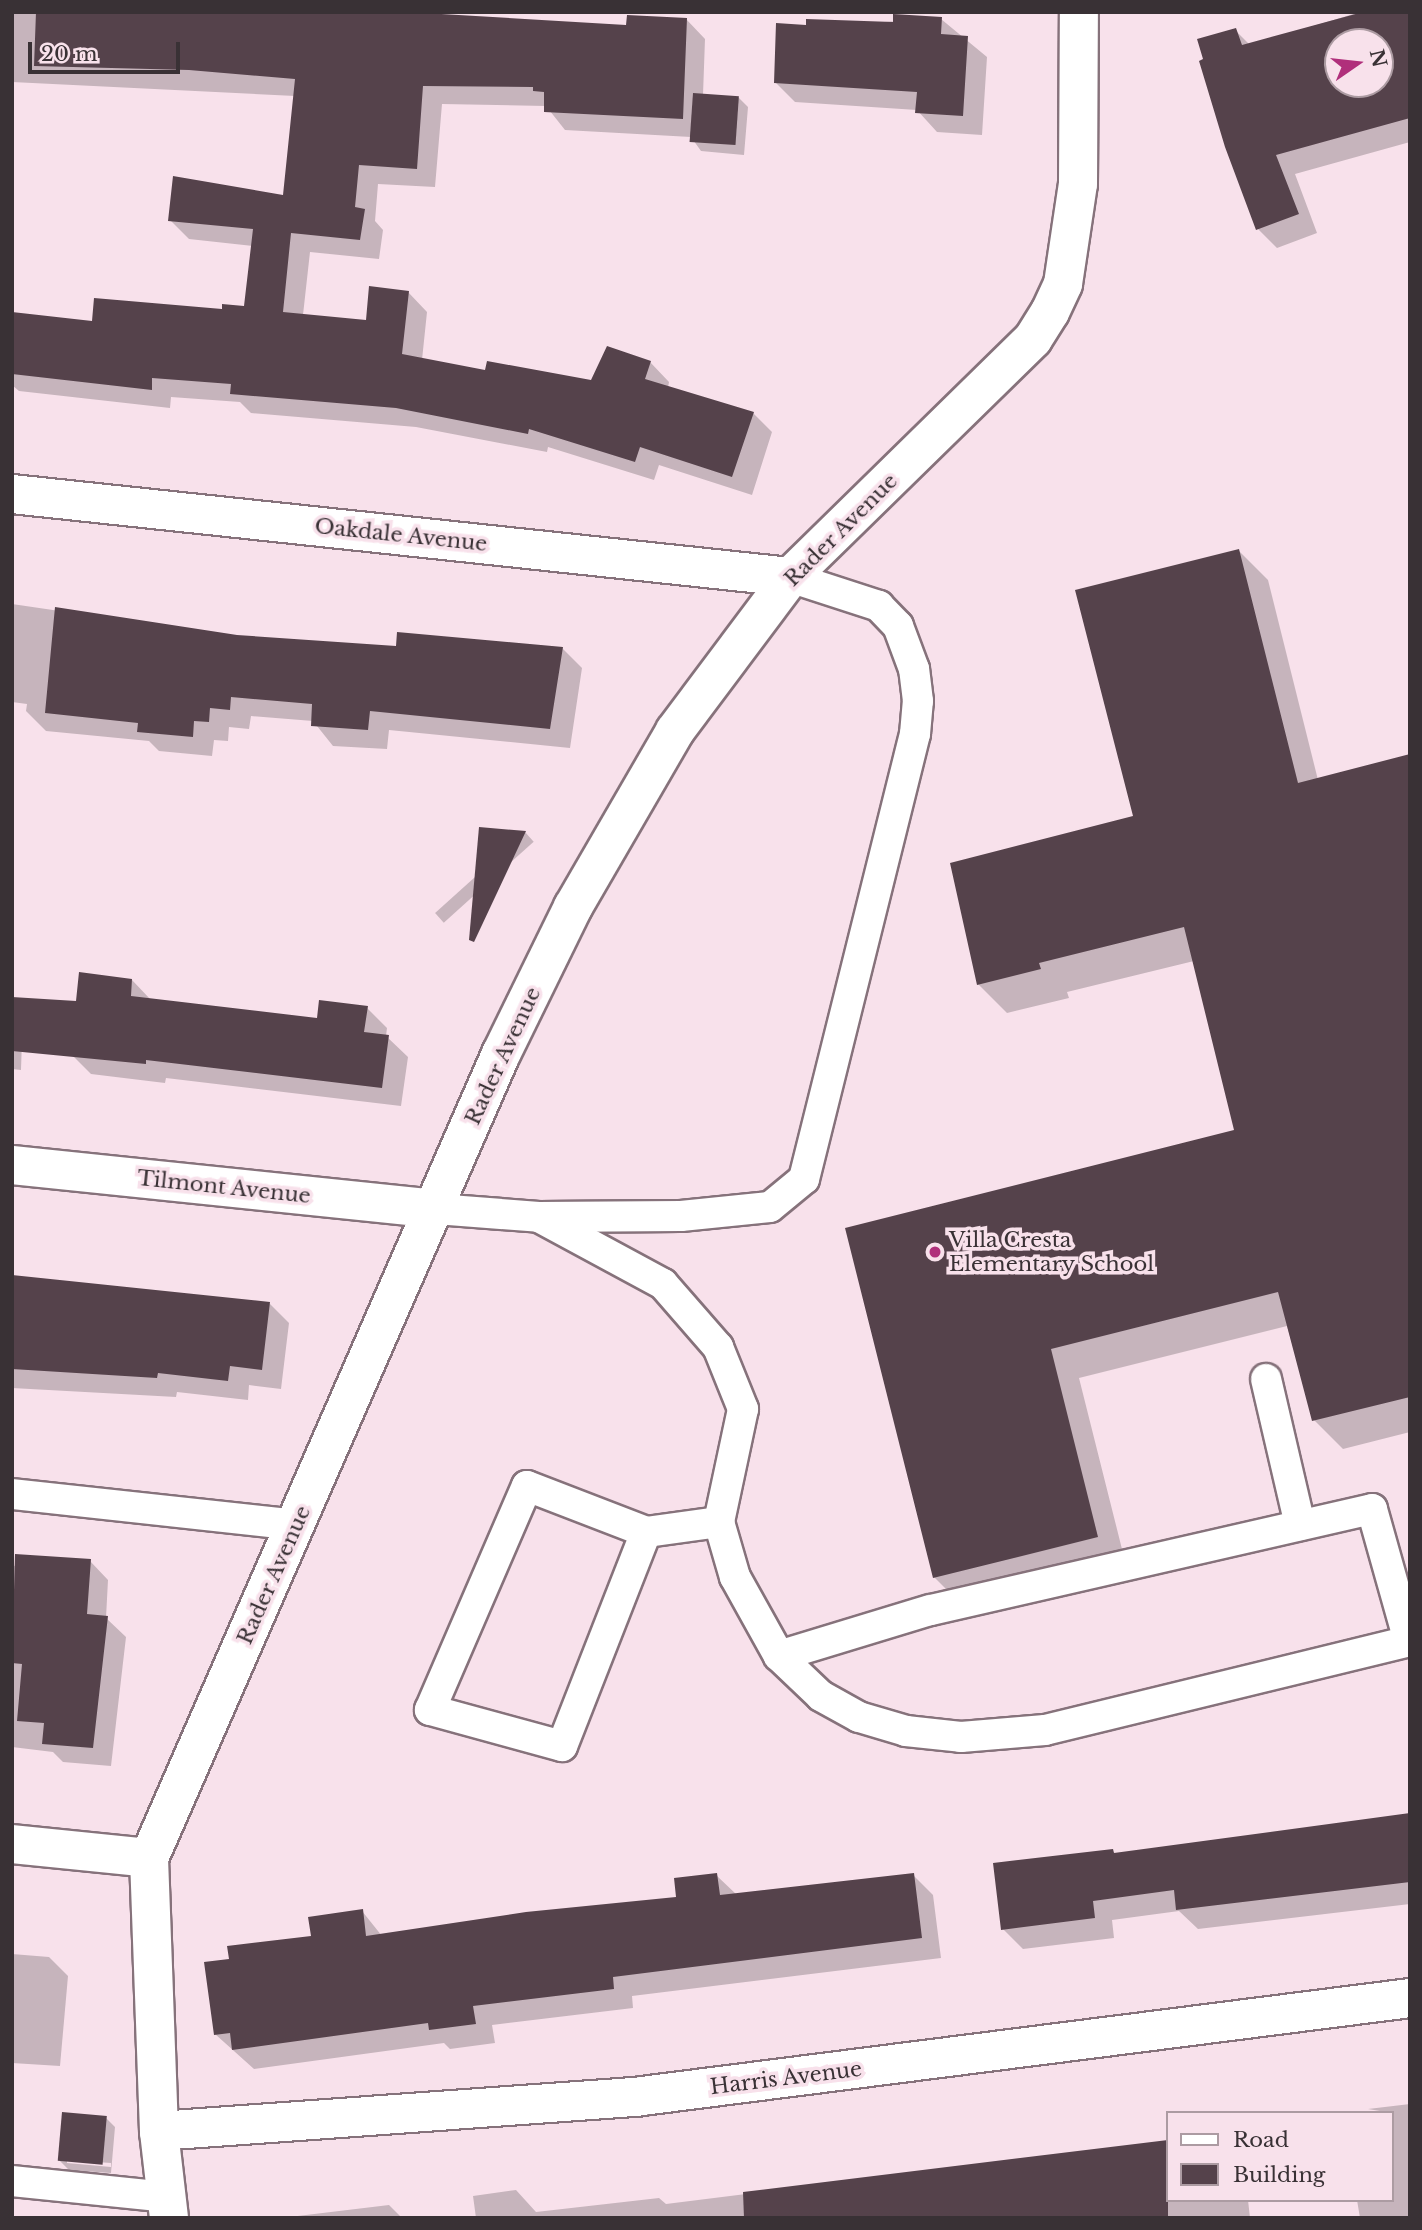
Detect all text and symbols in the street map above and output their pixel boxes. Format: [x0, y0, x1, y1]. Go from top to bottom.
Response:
scale bar [32, 28, 184, 72]
north arrow [1324, 28, 1394, 98]
text: 20 m [41, 41, 98, 67]
text: N [1365, 47, 1391, 70]
street label: Rader Avenue [779, 468, 903, 592]
street label: Oakdale Avenue [313, 513, 489, 557]
street label: Rader Avenue [460, 983, 546, 1129]
street label: Tilmont Avenue [136, 1165, 312, 1209]
place label: Villa Cresta Elementary School [949, 1227, 1155, 1277]
marker: Villa Cresta Elementary School [927, 1244, 943, 1260]
street label: Rader Avenue [232, 1501, 316, 1649]
street label: Harris Avenue [708, 2056, 864, 2100]
legend [1166, 2111, 1394, 2202]
text: Road [1233, 2127, 1289, 2153]
text: Building [1233, 2162, 1325, 2188]

